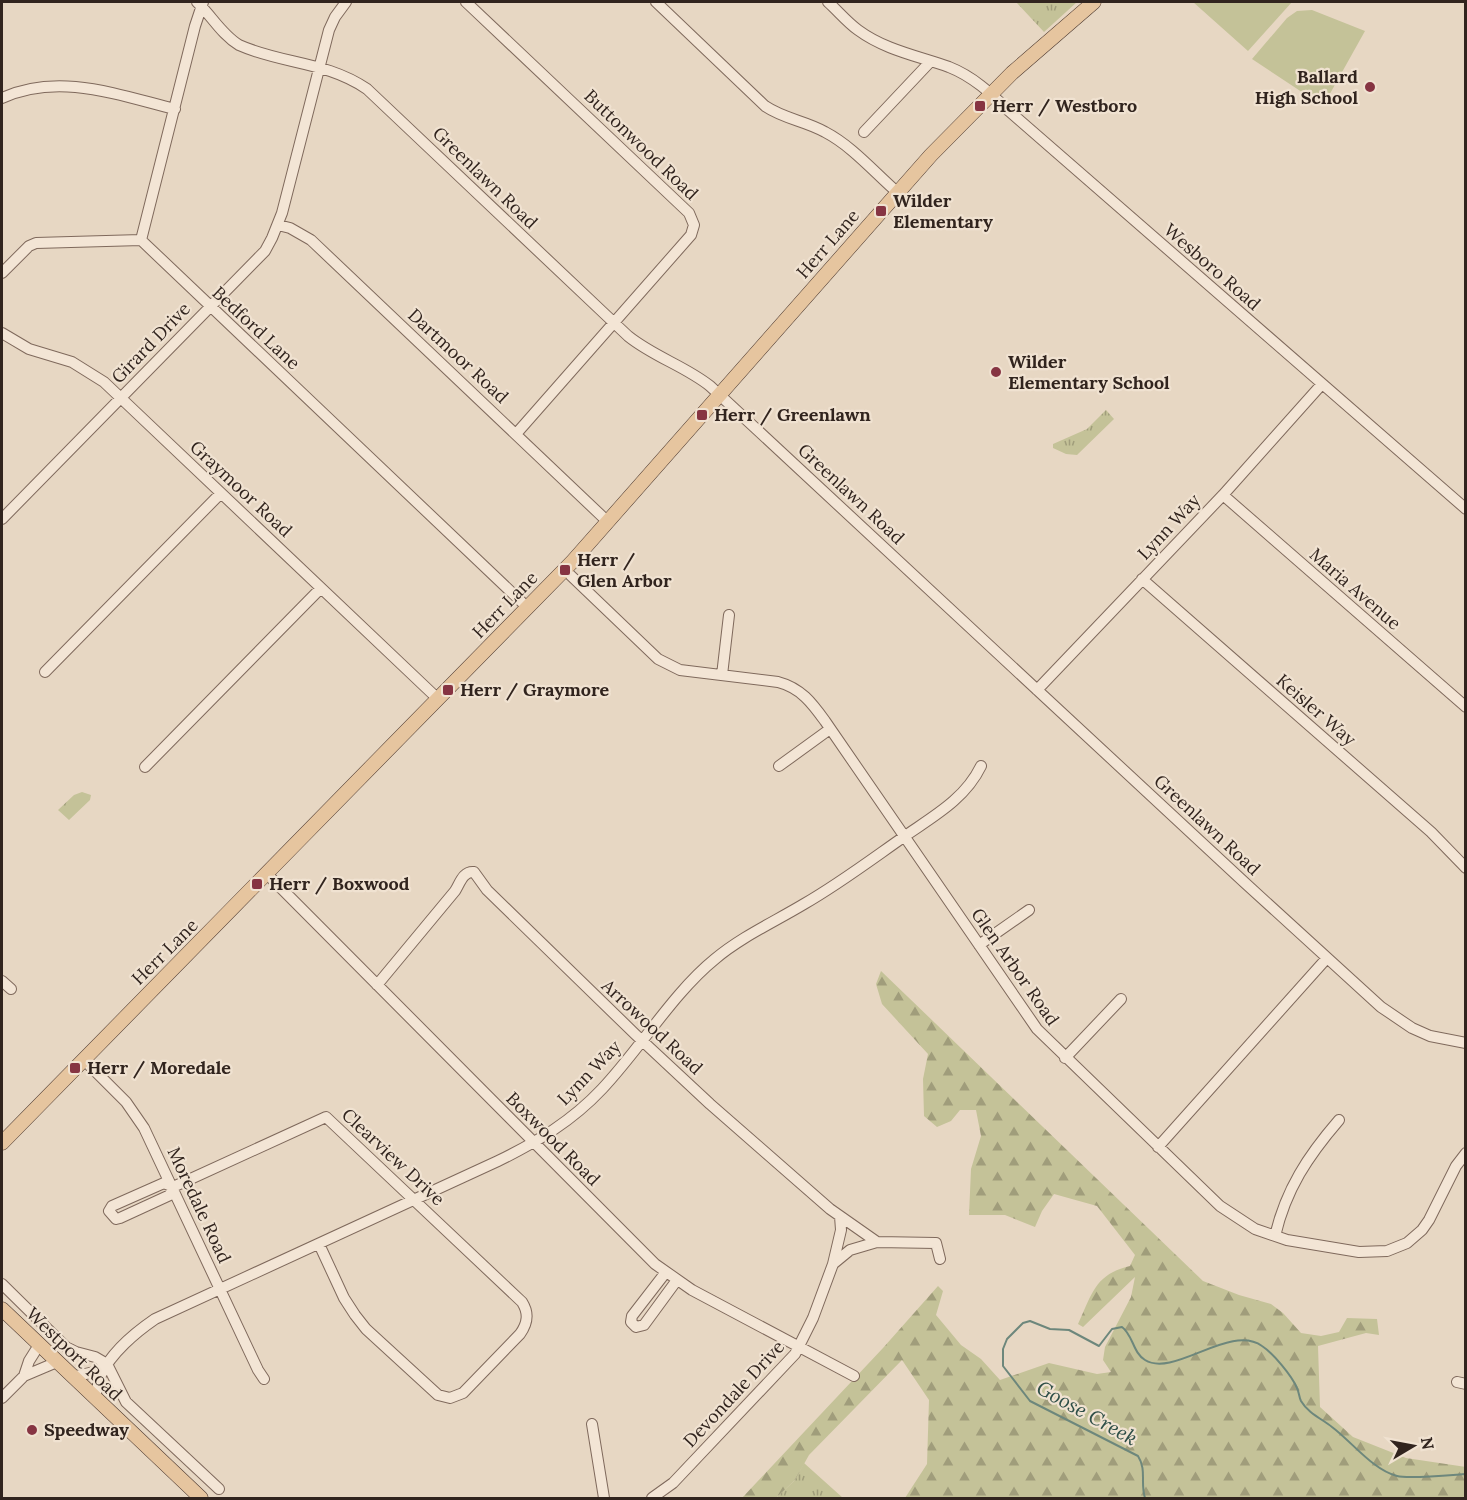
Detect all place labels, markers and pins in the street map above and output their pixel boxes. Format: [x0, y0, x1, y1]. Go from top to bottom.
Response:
place label: Ballard High School [1255, 65, 1358, 109]
marker: Ballard High School [1363, 80, 1377, 94]
place label: Herr / Westboro [992, 94, 1137, 117]
marker: Herr / Westboro [973, 99, 987, 113]
place label: Wilder Elementary [893, 189, 993, 233]
marker: Wilder Elementary [874, 204, 888, 218]
place label: Wilder Elementary School [1008, 350, 1170, 394]
marker: Wilder Elementary School [989, 365, 1003, 379]
place label: Herr / Greenlawn [714, 403, 871, 426]
marker: Herr / Greenlawn [695, 408, 709, 422]
place label: Herr / Glen Arbor [577, 548, 672, 592]
marker: Herr / Glen Arbor [558, 563, 572, 577]
place label: Herr / Graymore [460, 678, 609, 701]
marker: Herr / Graymore [441, 683, 455, 697]
place label: Herr / Boxwood [269, 872, 410, 895]
marker: Herr / Boxwood [250, 877, 264, 891]
place label: Herr / Moredale [87, 1056, 231, 1079]
marker: Herr / Moredale [68, 1061, 82, 1075]
place label: Speedway [44, 1418, 129, 1441]
marker: Speedway [25, 1423, 39, 1437]

